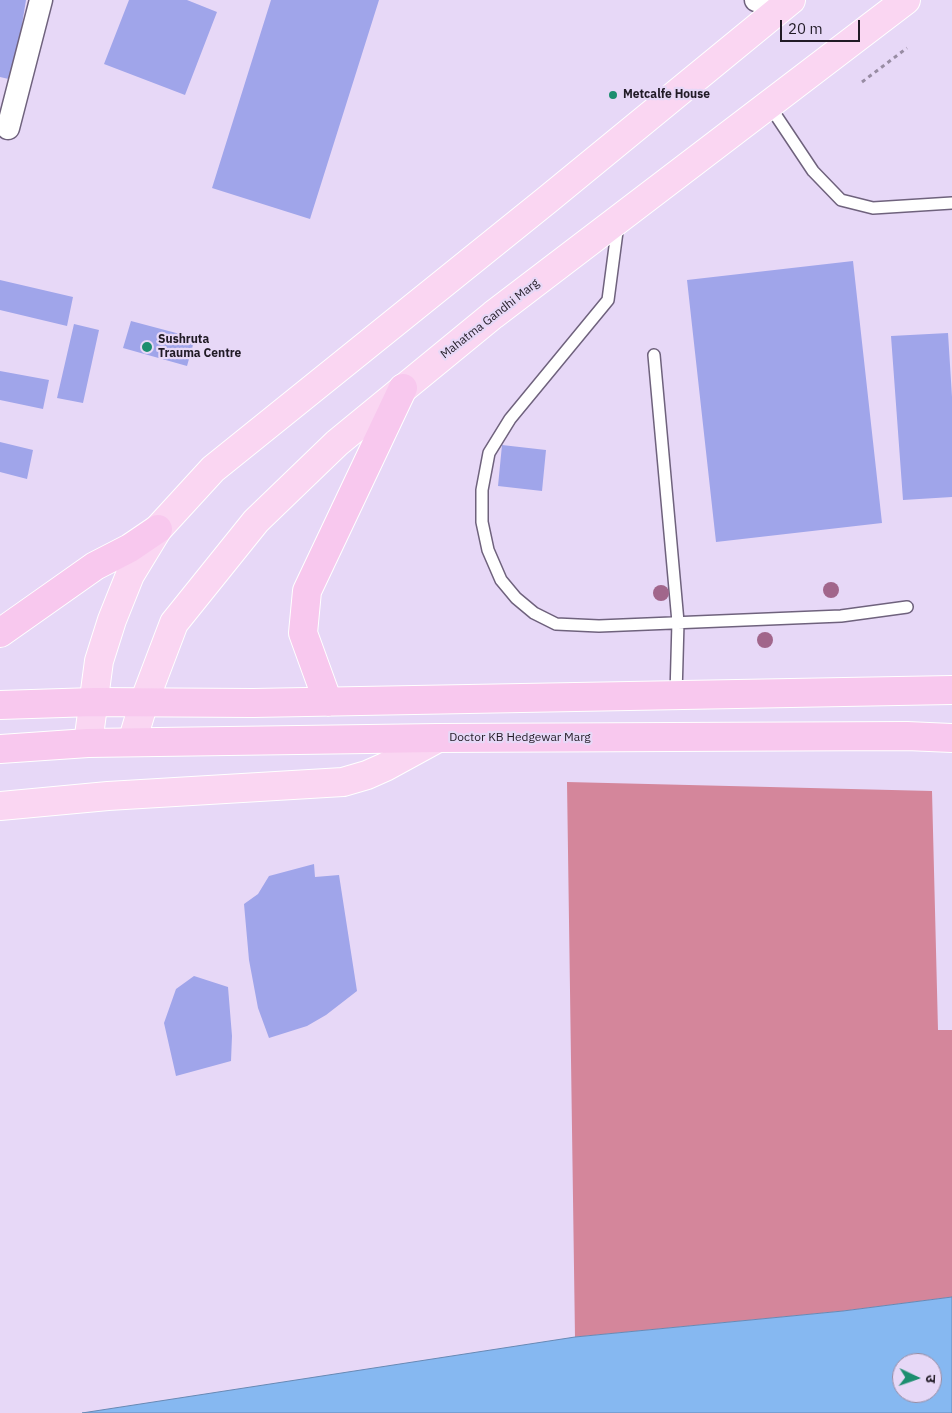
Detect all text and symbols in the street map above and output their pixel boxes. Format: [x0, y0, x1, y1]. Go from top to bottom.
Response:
scale bar [782, 10, 862, 42]
text: 20 m [788, 19, 823, 38]
place label: Metcalfe House [623, 88, 710, 102]
marker: Metcalfe House [607, 89, 619, 101]
street label: Mahatma Gandhi Marg [438, 276, 542, 362]
place label: Sushruta Trauma Centre [158, 333, 241, 361]
marker: Sushruta Trauma Centre [140, 340, 154, 354]
street label: Doctor KB Hedgewar Marg [449, 731, 591, 745]
north arrow [892, 1353, 942, 1403]
text: उ [922, 1374, 940, 1383]

